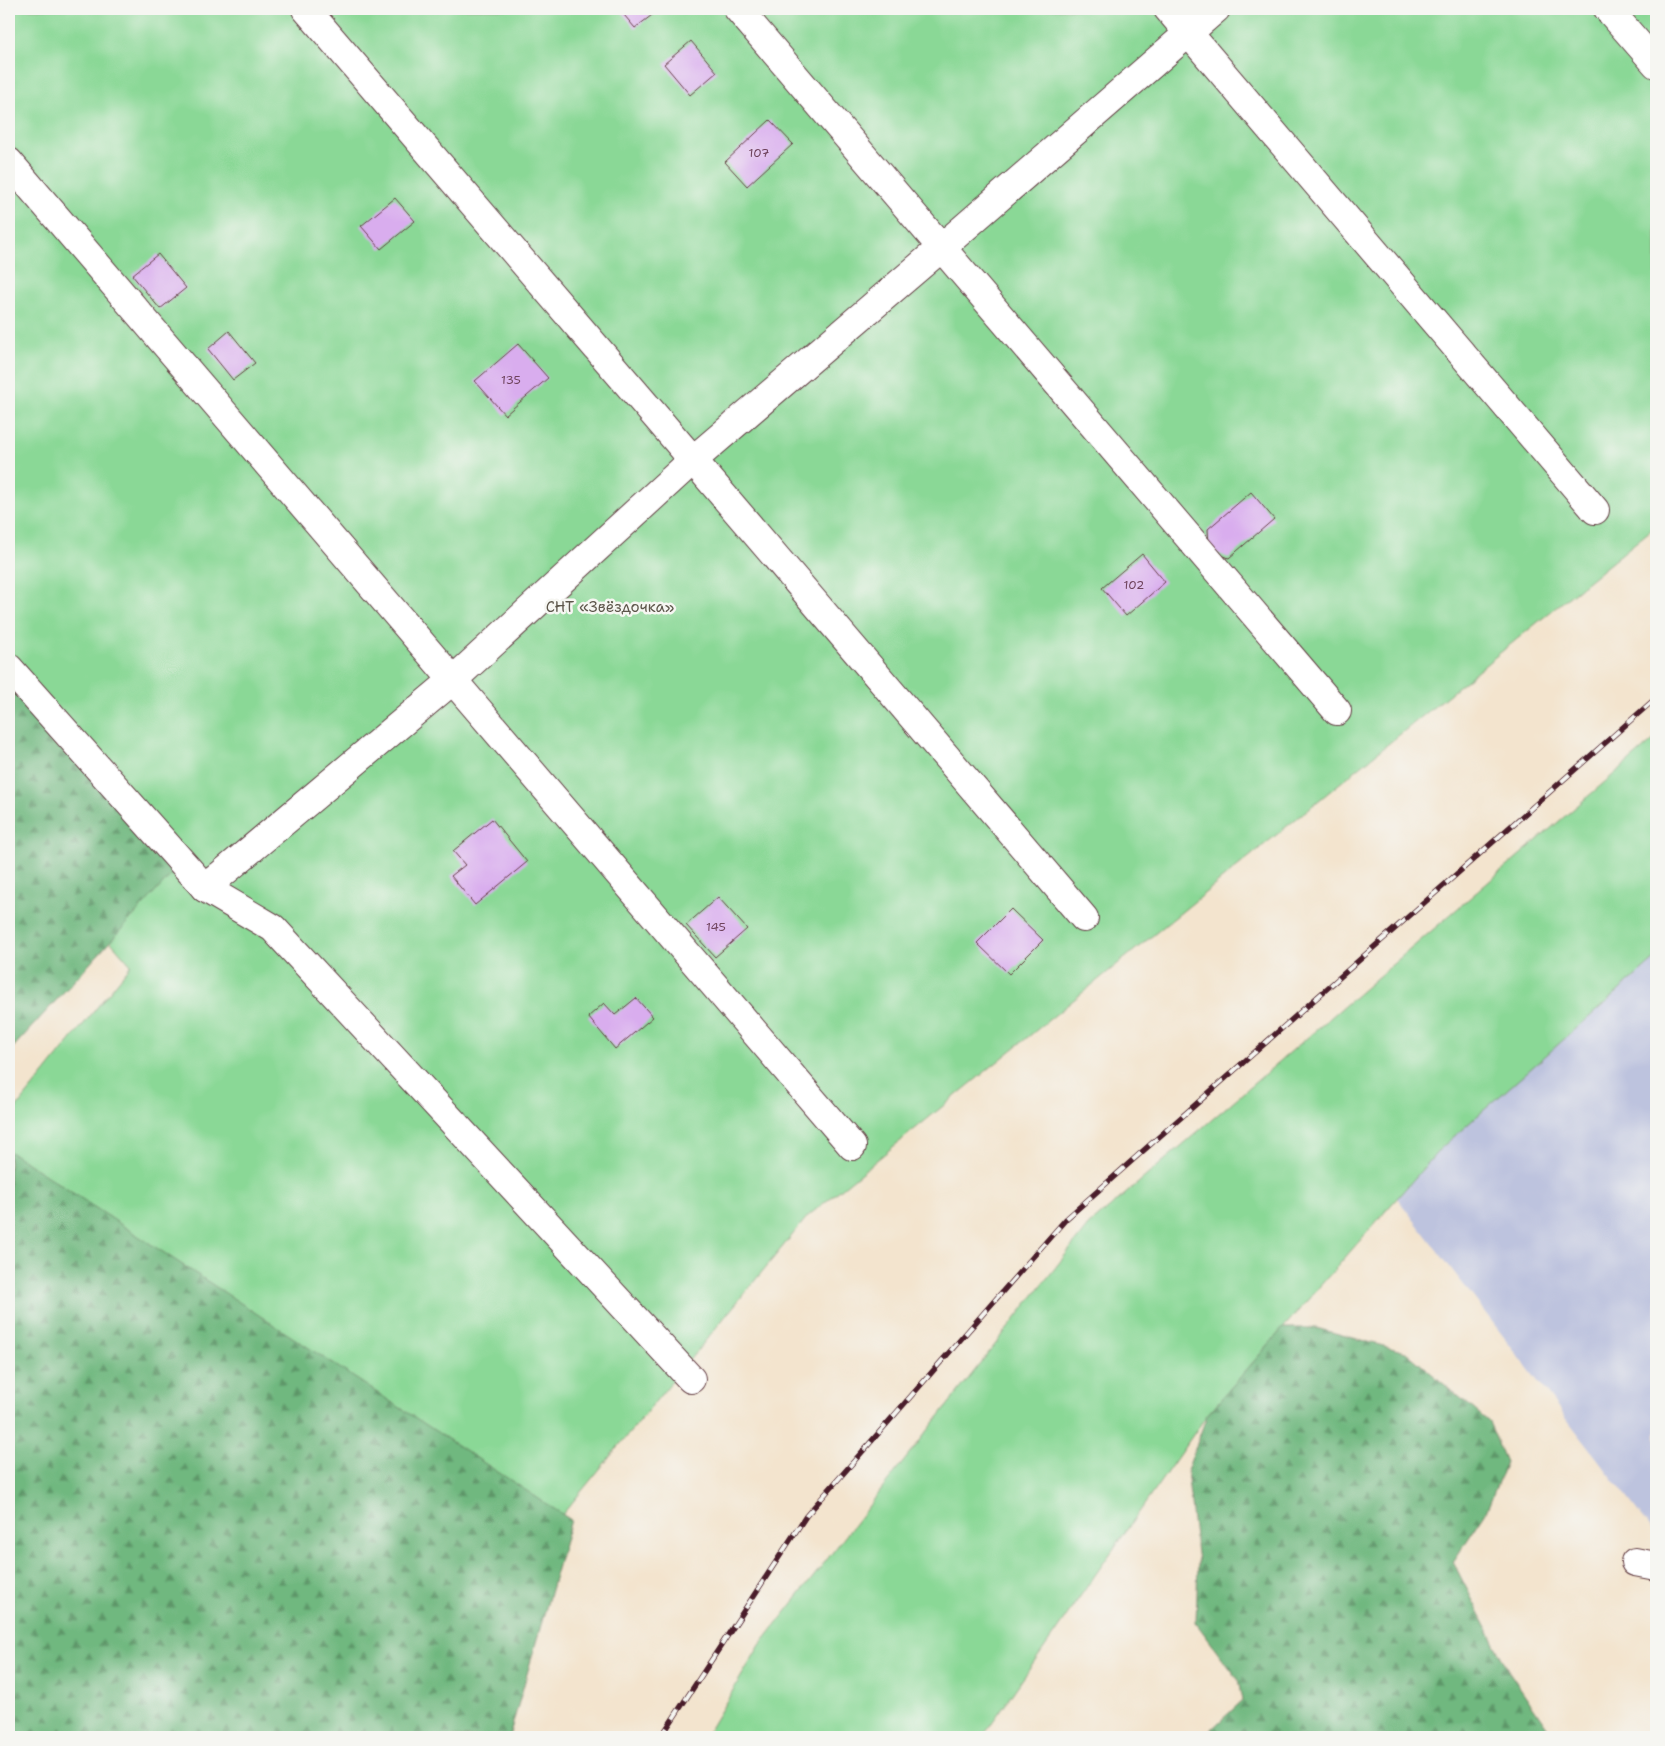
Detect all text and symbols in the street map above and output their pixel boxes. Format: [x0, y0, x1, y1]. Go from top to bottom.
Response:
house number: 107 [749, 145, 769, 161]
house number: 135 [501, 372, 521, 388]
house number: 102 [1124, 577, 1144, 593]
park label: СНТ «Звёздочка» [546, 597, 674, 617]
house number: 145 [706, 919, 726, 935]

